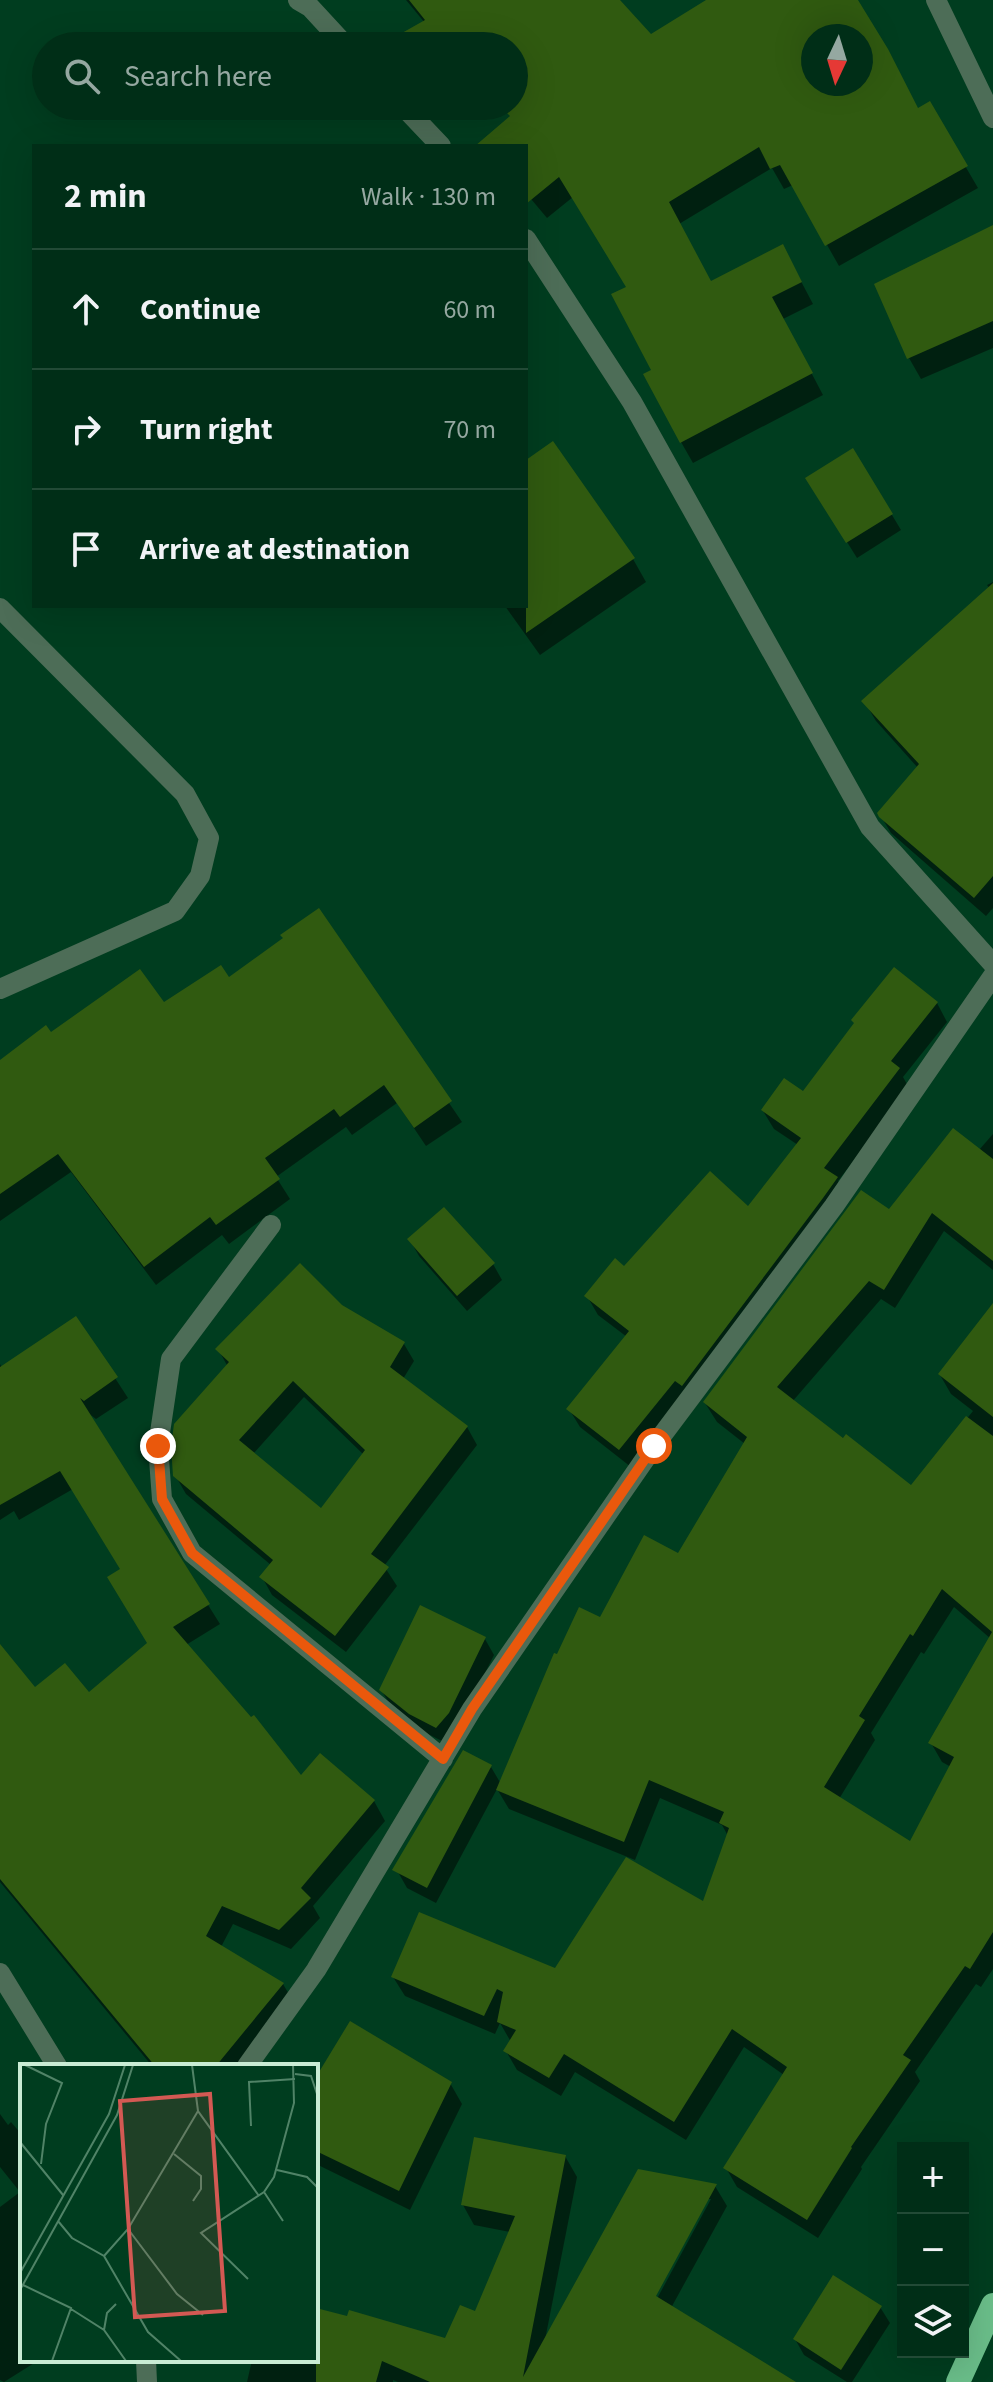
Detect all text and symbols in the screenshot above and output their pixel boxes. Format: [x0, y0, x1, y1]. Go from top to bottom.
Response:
north arrow [801, 24, 873, 96]
search box [32, 32, 528, 120]
icon: search [60, 54, 104, 98]
text: Search here [124, 55, 272, 98]
text: 2 min [64, 172, 147, 221]
text: Walk · 130 m [361, 178, 496, 215]
icon: ahead [64, 287, 108, 331]
text: Continue [140, 288, 261, 331]
text: 60 m [443, 291, 496, 328]
icon: right [64, 407, 108, 451]
text: Turn right [140, 408, 272, 451]
text: 70 m [443, 411, 496, 448]
icon: arrive [64, 527, 108, 571]
text: Arrive at destination [140, 528, 410, 571]
route end [140, 1428, 176, 1464]
route start [636, 1428, 672, 1464]
inset map [20, 2064, 318, 2362]
map controls [897, 2142, 969, 2358]
button: + [897, 2142, 969, 2214]
button: − [897, 2214, 969, 2286]
button: layers [897, 2286, 969, 2358]

